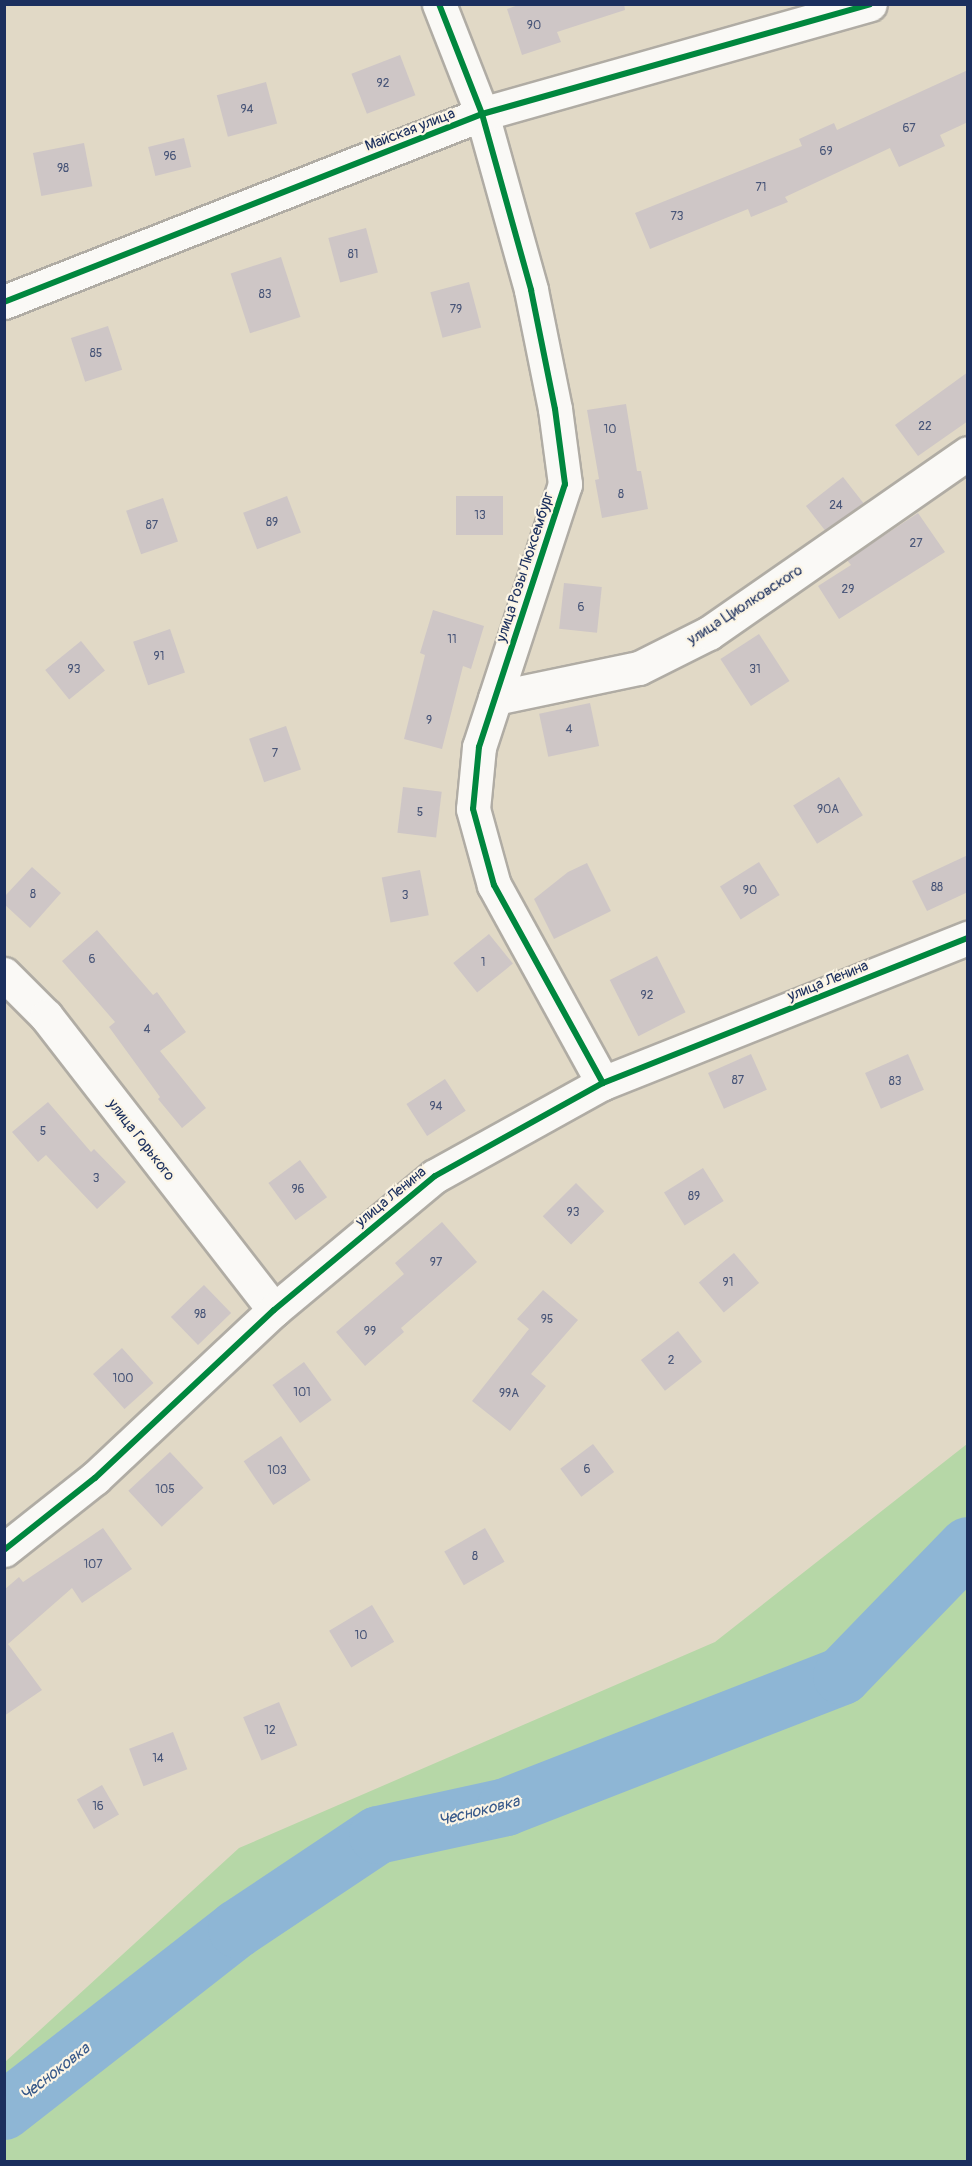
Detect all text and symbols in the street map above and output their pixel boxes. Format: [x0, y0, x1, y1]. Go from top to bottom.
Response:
house number: 90 [527, 19, 541, 33]
house number: 92 [377, 77, 389, 91]
house number: 94 [240, 103, 254, 117]
street label: Майская улица [362, 105, 458, 155]
house number: 67 [902, 122, 916, 136]
house number: 69 [819, 145, 833, 159]
house number: 96 [163, 150, 177, 164]
house number: 98 [57, 162, 69, 176]
house number: 71 [755, 181, 767, 195]
house number: 73 [670, 210, 684, 224]
house number: 81 [348, 248, 358, 262]
house number: 83 [259, 288, 271, 302]
house number: 79 [450, 303, 462, 317]
house number: 85 [90, 347, 102, 361]
house number: 22 [918, 420, 932, 434]
house number: 10 [604, 423, 616, 437]
house number: 8 [618, 488, 624, 502]
street label: улица Розы Люксембург [492, 490, 558, 644]
house number: 24 [829, 499, 843, 513]
house number: 13 [474, 509, 486, 523]
house number: 89 [266, 516, 278, 530]
house number: 87 [146, 519, 158, 533]
house number: 27 [909, 537, 923, 551]
street label: улица Циолковского [684, 561, 806, 649]
house number: 29 [842, 583, 854, 597]
house number: 6 [578, 601, 584, 615]
house number: 11 [447, 633, 457, 647]
house number: 91 [154, 650, 164, 664]
house number: 93 [68, 663, 80, 677]
house number: 31 [749, 663, 761, 677]
house number: 9 [426, 714, 432, 728]
house number: 4 [566, 723, 572, 737]
house number: 7 [272, 747, 278, 761]
house number: 90А [817, 803, 839, 817]
house number: 5 [417, 806, 423, 820]
house number: 88 [931, 881, 943, 895]
house number: 90 [743, 884, 757, 898]
house number: 8 [30, 888, 36, 902]
house number: 3 [402, 889, 408, 903]
house number: 6 [89, 953, 95, 967]
house number: 1 [481, 956, 485, 970]
street label: улица Ленина [785, 957, 871, 1005]
house number: 92 [641, 989, 653, 1003]
house number: 4 [144, 1023, 150, 1037]
house number: 87 [732, 1074, 744, 1088]
house number: 83 [889, 1075, 901, 1089]
street label: улица Горького [103, 1096, 179, 1184]
house number: 94 [429, 1100, 443, 1114]
house number: 5 [40, 1125, 46, 1139]
street label: улица Ленина [352, 1163, 430, 1231]
house number: 3 [93, 1172, 99, 1186]
house number: 96 [291, 1183, 305, 1197]
house number: 89 [688, 1190, 700, 1204]
house number: 93 [567, 1206, 579, 1220]
house number: 97 [430, 1256, 442, 1270]
house number: 91 [723, 1276, 733, 1290]
house number: 98 [194, 1308, 206, 1322]
house number: 95 [541, 1313, 553, 1327]
house number: 99 [364, 1325, 376, 1339]
house number: 2 [668, 1354, 674, 1368]
house number: 100 [112, 1372, 134, 1386]
house number: 101 [293, 1386, 311, 1400]
house number: 99А [499, 1387, 519, 1401]
house number: 6 [584, 1463, 590, 1477]
house number: 103 [267, 1464, 287, 1478]
house number: 105 [155, 1483, 175, 1497]
house number: 8 [472, 1550, 478, 1564]
house number: 107 [83, 1558, 103, 1572]
house number: 10 [355, 1629, 367, 1643]
house number: 12 [264, 1724, 276, 1738]
house number: 14 [152, 1752, 164, 1766]
water label: Чесноковка [437, 1792, 521, 1830]
house number: 16 [92, 1800, 104, 1814]
water label: Чесноковка [17, 2039, 93, 2105]

